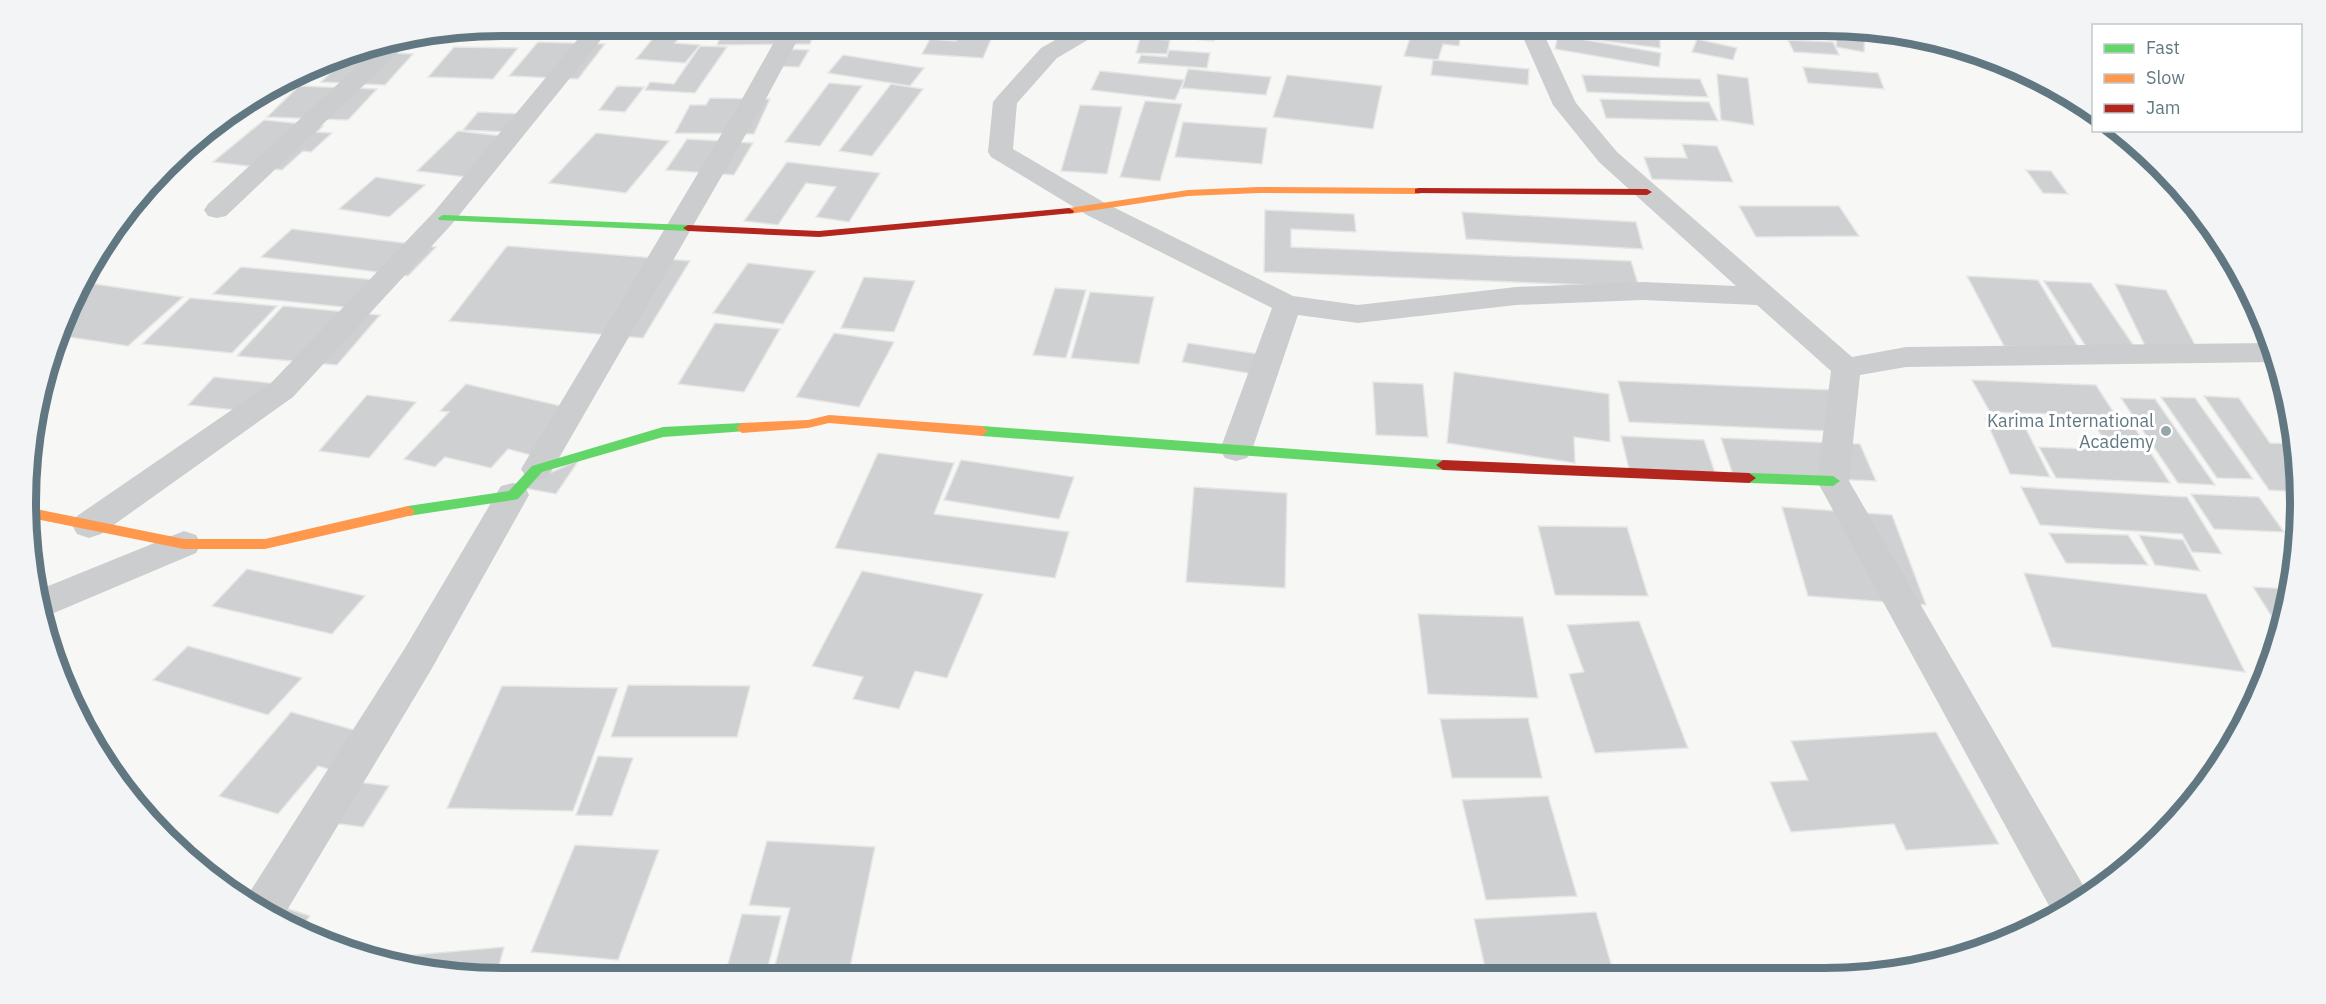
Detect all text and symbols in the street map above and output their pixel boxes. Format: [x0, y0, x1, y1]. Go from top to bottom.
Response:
legend [2092, 24, 2302, 132]
text: Fast [2146, 36, 2180, 59]
text: Slow [2146, 66, 2185, 89]
text: Jam [2146, 96, 2181, 119]
place label: Karima International Academy [1987, 409, 2154, 453]
marker: Karima International Academy [2159, 424, 2173, 438]

